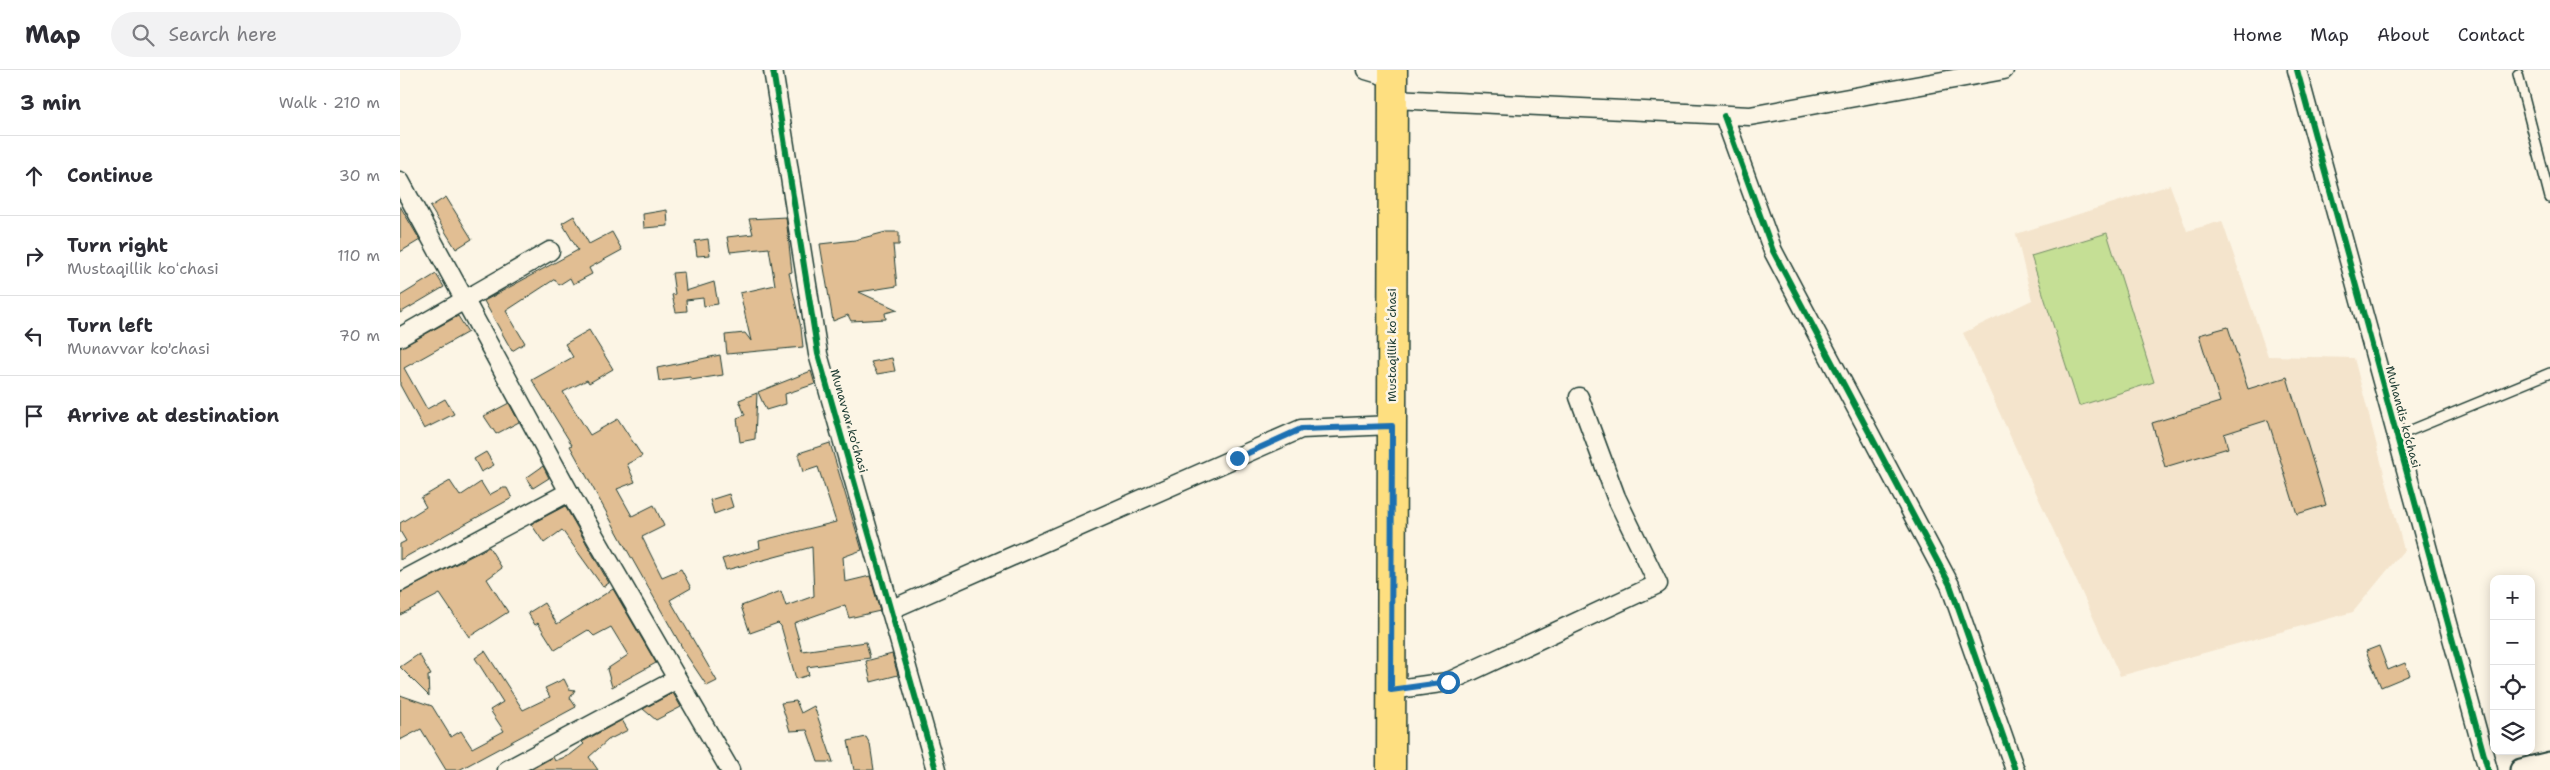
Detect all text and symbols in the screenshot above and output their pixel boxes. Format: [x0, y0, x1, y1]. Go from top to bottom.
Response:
search box [111, 12, 461, 57]
text: Map [25, 19, 81, 51]
icon: search [129, 21, 157, 49]
text: Search here [169, 22, 277, 47]
text: Home [2233, 23, 2282, 47]
text: Map [2310, 23, 2349, 47]
text: About [2377, 23, 2430, 47]
text: Contact [2458, 23, 2525, 47]
text: 3 min [20, 89, 81, 117]
text: Walk · 210 m [279, 92, 380, 113]
icon: ahead [20, 162, 48, 190]
text: Continue [67, 163, 153, 188]
text: 30 m [339, 165, 380, 186]
text: Turn right [67, 233, 168, 258]
icon: right [20, 242, 48, 270]
text: 110 m [337, 245, 380, 266]
text: Mustaqillik koʻchasi [67, 258, 219, 279]
street label: Mustaqillik koʻchasi [1384, 288, 1400, 402]
text: Turn left [67, 313, 153, 338]
icon: left [20, 322, 48, 350]
text: 70 m [339, 325, 380, 346]
text: Munavvar ko'chasi [67, 338, 210, 359]
street label: Muhandis ko‘chasi [2382, 364, 2424, 470]
street label: Munavvar ko'chasi [827, 367, 871, 475]
icon: arrive [20, 402, 48, 430]
text: Arrive at destination [67, 403, 279, 428]
route end [1226, 447, 1249, 470]
map controls [2490, 575, 2535, 755]
button: + [2490, 575, 2535, 620]
button: − [2490, 620, 2535, 665]
button: locate [2490, 665, 2535, 710]
route start [1437, 671, 1460, 694]
button: layers [2490, 710, 2535, 755]

